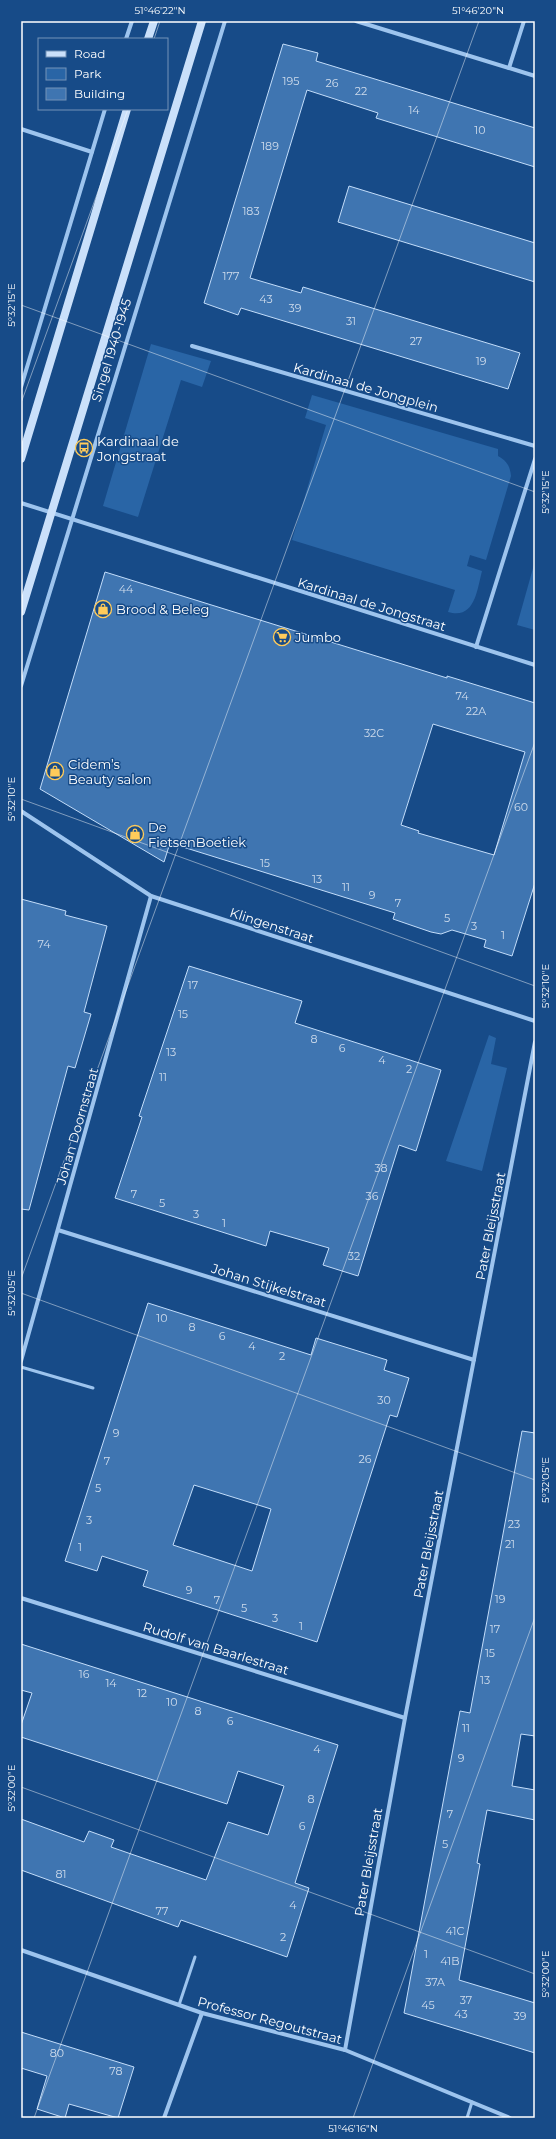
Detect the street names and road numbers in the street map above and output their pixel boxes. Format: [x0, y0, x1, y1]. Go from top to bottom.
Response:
street label: Singel 1940-1945 [88, 296, 134, 404]
street label: Kardinaal de Jongplein [292, 359, 440, 415]
street label: Kardinaal de Jongstraat [296, 574, 448, 634]
street label: Klingenstraat [228, 904, 316, 946]
street label: Johan Doornstraat [52, 1066, 101, 1187]
street label: Pater Bleijsstraat [472, 1171, 508, 1281]
street label: Johan Stijkelstraat [209, 1260, 328, 1310]
street label: Pater Bleijsstraat [410, 1489, 446, 1599]
street label: Rudolf van Baarlestraat [141, 1618, 291, 1678]
street label: Pater Bleijsstraat [351, 1807, 385, 1917]
street label: Professor Regoutstraat [196, 1993, 344, 2047]

